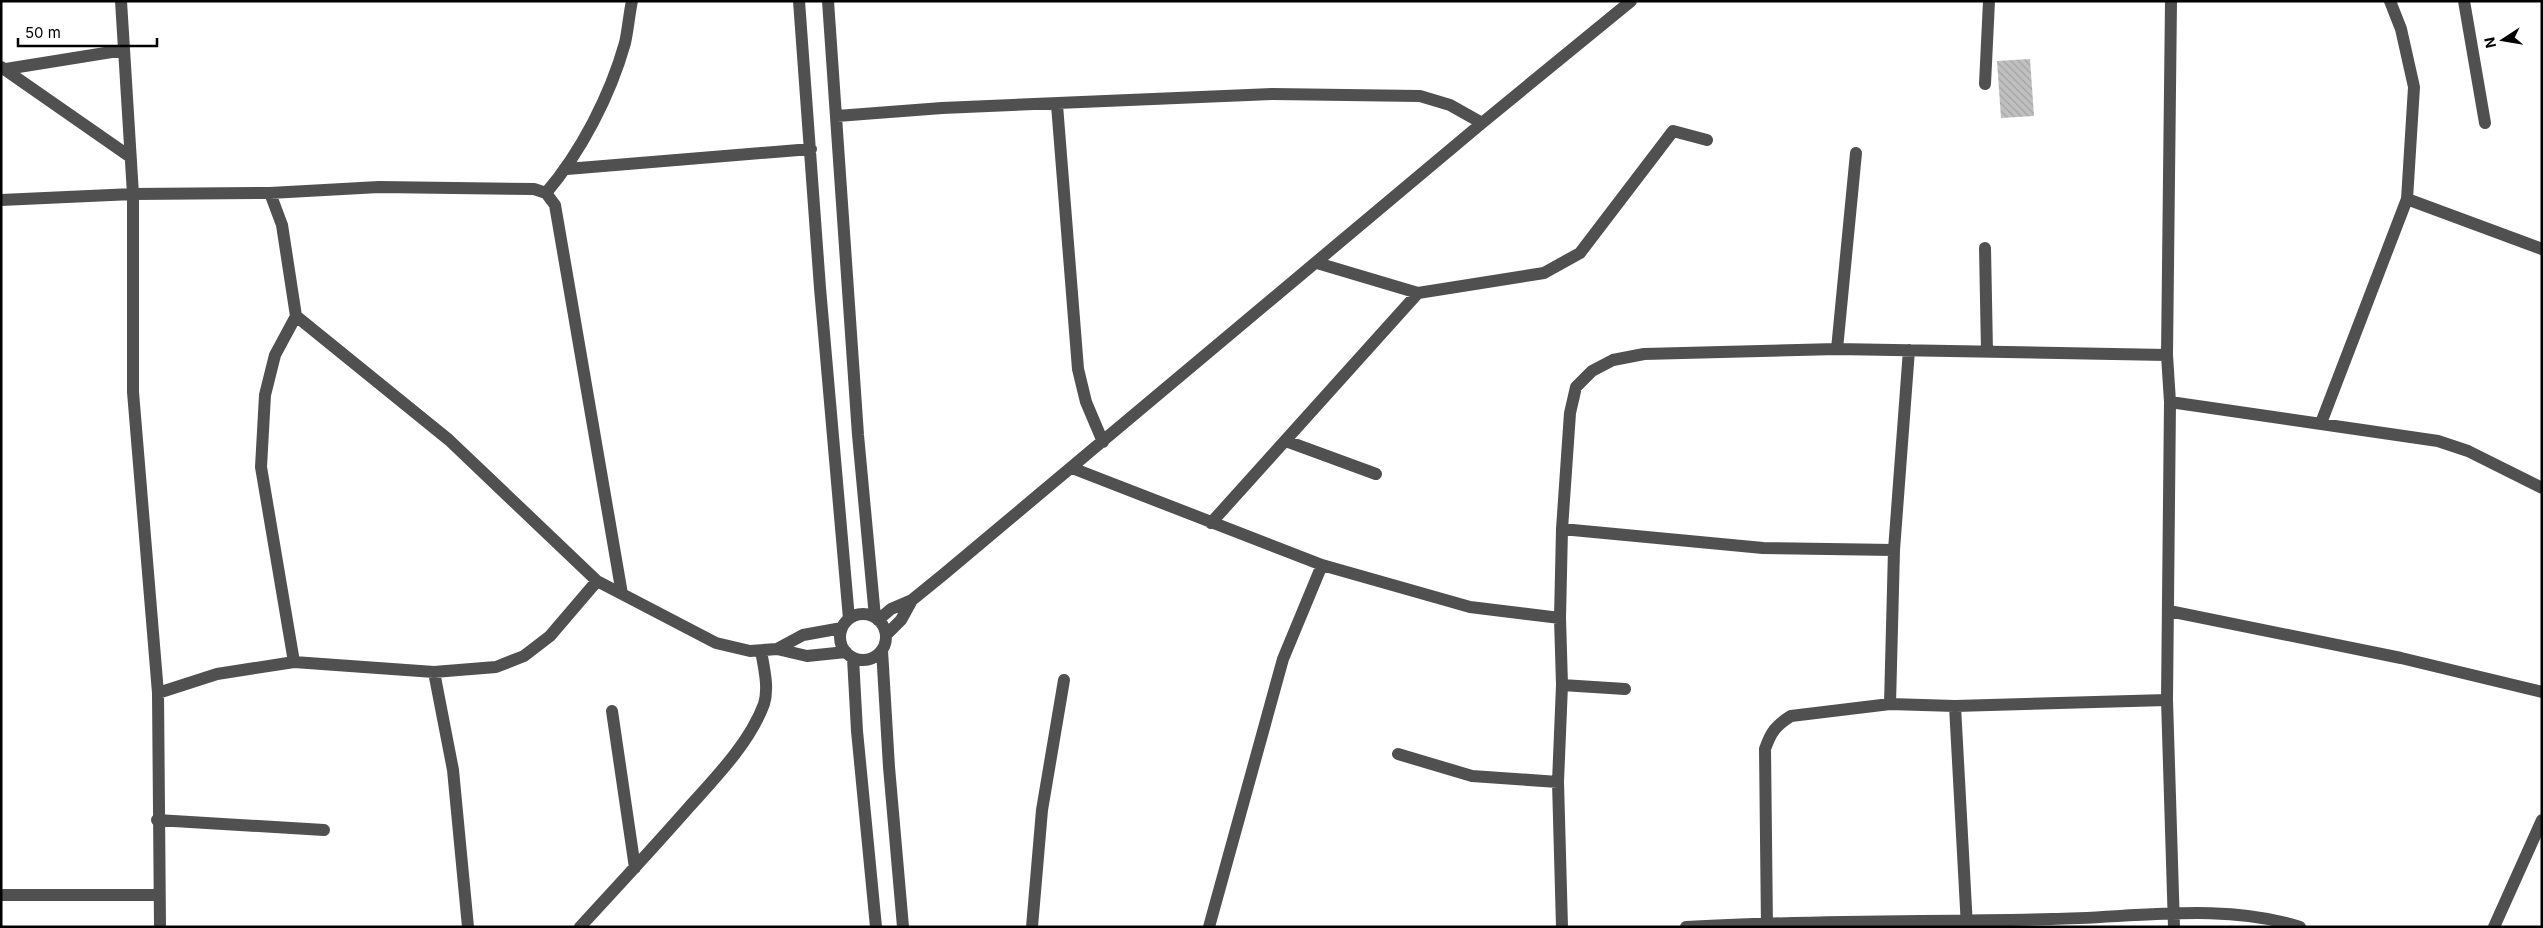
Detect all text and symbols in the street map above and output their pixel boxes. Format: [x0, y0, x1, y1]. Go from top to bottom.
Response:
scale bar [18, 15, 156, 47]
north arrow [2478, 15, 2528, 65]
text: 50 m [25, 23, 61, 42]
text: N [2480, 36, 2499, 50]

